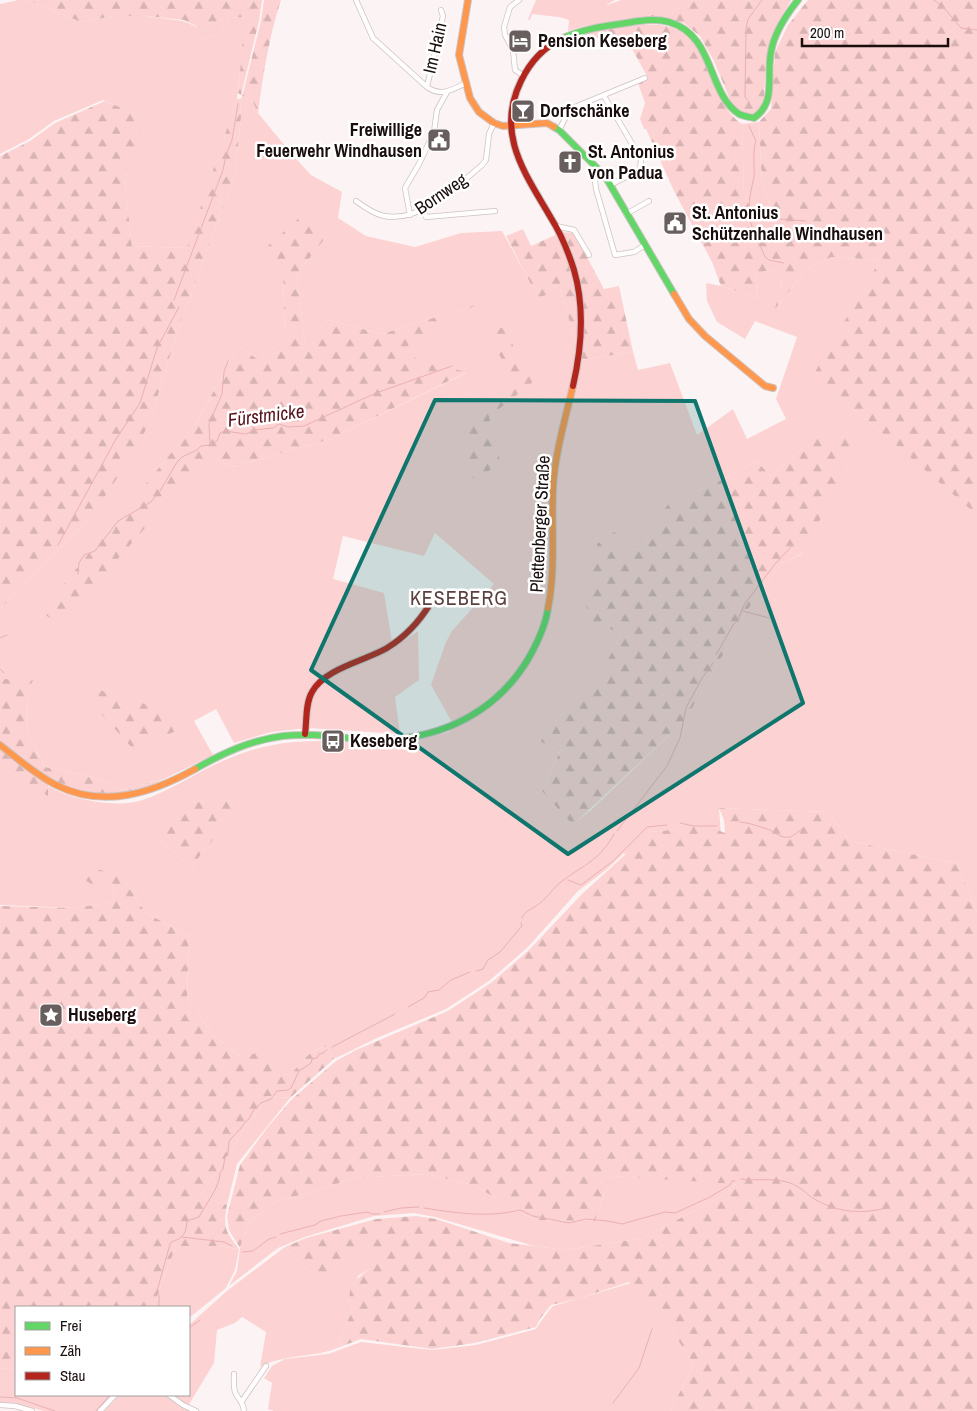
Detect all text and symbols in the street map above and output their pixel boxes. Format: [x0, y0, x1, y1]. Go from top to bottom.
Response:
scale bar [802, 15, 948, 47]
street label: Im Hain [417, 20, 453, 76]
text: 200 m [810, 22, 844, 43]
hotel icon: Pension Keseberg [507, 28, 533, 54]
place label: Pension Keseberg [538, 28, 667, 53]
bar icon: Dorfschänke [510, 98, 536, 124]
place label: Dorfschänke [540, 98, 629, 123]
place label: Freiwillige Feuerwehr Windhausen [256, 117, 422, 163]
public building icon: Freiwillige Feuerwehr Windhausen [426, 127, 452, 153]
place label: St. Antonius von Padua [588, 139, 674, 185]
church icon: St. Antonius von Padua [557, 149, 583, 175]
street label: Bornweg [410, 166, 473, 220]
place label: St. Antonius Schützenhalle Windhausen [692, 200, 883, 246]
public building icon: St. Antonius Schützenhalle Windhausen [662, 210, 688, 236]
water label: Fürstmicke [226, 397, 306, 433]
street label: Plettenberger Straße [523, 455, 556, 593]
district label: KESEBERG [410, 584, 508, 611]
bus stop icon: Keseberg [320, 728, 346, 754]
place label: Keseberg [350, 728, 417, 753]
place icon: Huseberg [38, 1002, 64, 1028]
place label: Huseberg [68, 1002, 136, 1027]
legend [15, 1306, 190, 1396]
text: Frei [60, 1315, 82, 1336]
text: Zäh [60, 1340, 81, 1361]
text: Stau [60, 1365, 85, 1386]

